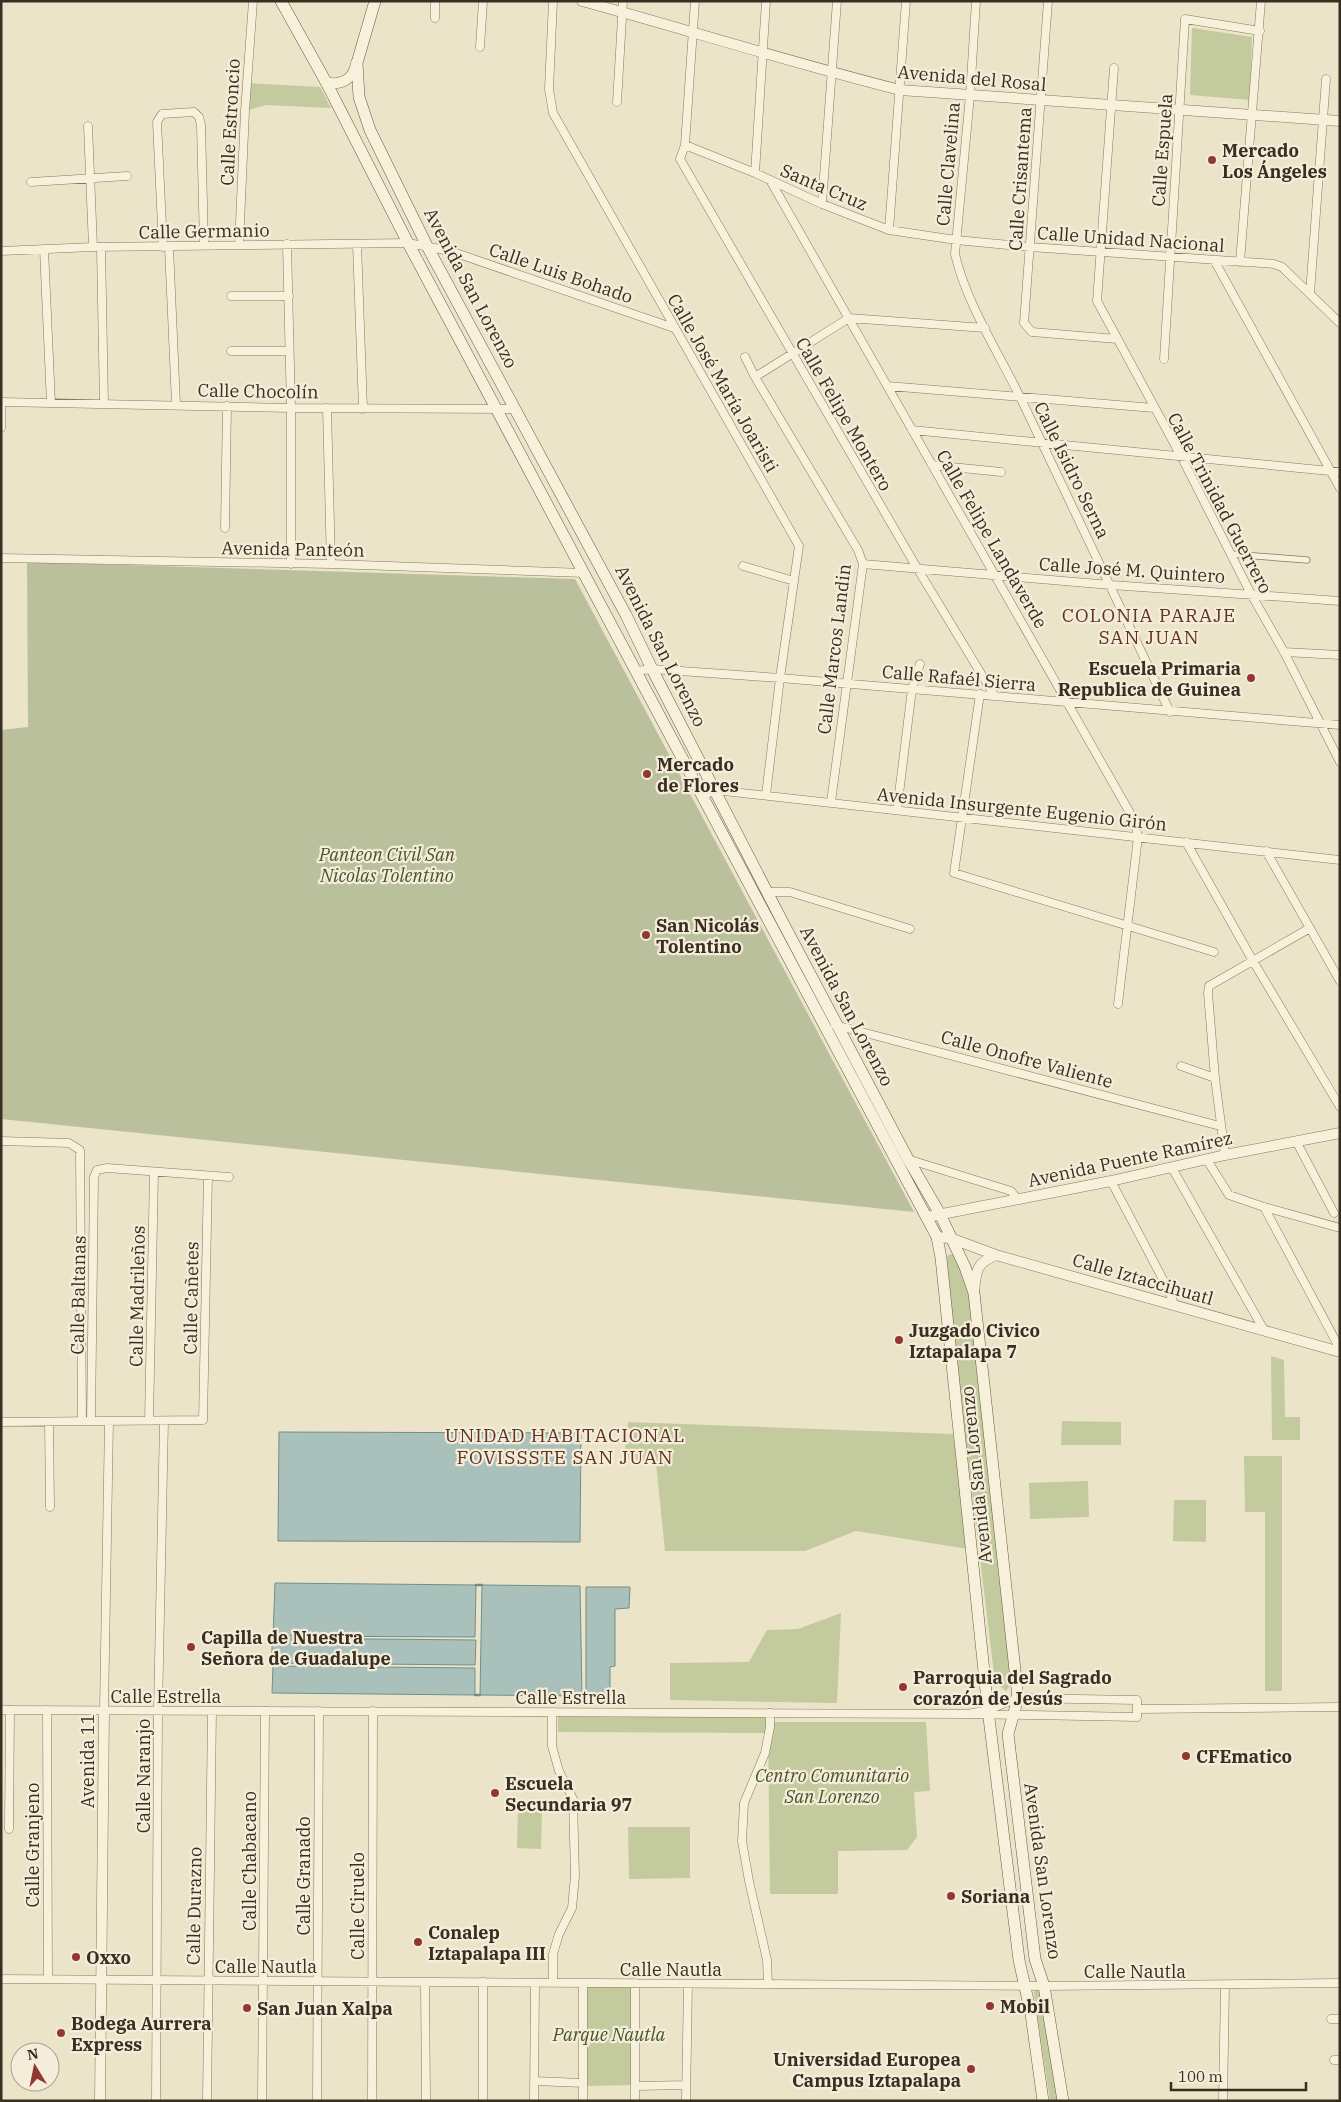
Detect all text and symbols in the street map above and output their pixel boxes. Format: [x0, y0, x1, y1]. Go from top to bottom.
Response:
street label: Calle Estroncio [215, 58, 245, 186]
street label: Avenida del Rosal [897, 60, 1047, 96]
street label: Calle Espuela [1147, 93, 1177, 207]
street label: Calle Clavelina [931, 101, 965, 227]
street label: Calle Crisantema [1004, 106, 1037, 252]
place label: Mercado Los Ángeles [1222, 139, 1327, 183]
marker: Mercado Los Ángeles [1206, 154, 1218, 166]
street label: Santa Cruz [777, 158, 871, 216]
street label: Avenida San Lorenzo [419, 204, 523, 372]
street label: Calle Germanio [138, 218, 270, 244]
street label: Calle Unidad Nacional [1037, 221, 1225, 257]
street label: Calle Luis Bohado [486, 238, 636, 308]
street label: Calle José María Joaristi [662, 290, 784, 477]
street label: Calle Felipe Montero [791, 333, 897, 495]
street label: Calle Chocolín [197, 378, 319, 404]
street label: Calle Isidro Serna [1029, 398, 1115, 542]
street label: Calle Trinidad Guerrero [1163, 409, 1277, 597]
street label: Calle Felipe Landaverde [931, 446, 1053, 632]
street label: Avenida Panteón [221, 536, 365, 562]
street label: Calle José M. Quintero [1038, 552, 1226, 588]
street label: Avenida San Lorenzo [610, 561, 712, 731]
street label: Calle Marcos Landin [812, 562, 856, 736]
district label: COLONIA PARAJE SAN JUAN [1062, 603, 1236, 649]
place label: Escuela Primaria Republica de Guinea [1058, 657, 1241, 701]
street label: Calle Rafaél Sierra [881, 660, 1037, 696]
marker: Escuela Primaria Republica de Guinea [1245, 672, 1257, 684]
place label: Mercado de Flores [657, 753, 739, 797]
marker: Mercado de Flores [641, 768, 653, 780]
street label: Avenida Insurgente Eugenio Girón [876, 782, 1168, 836]
park label: Panteon Civil San Nicolas Tolentino [318, 843, 456, 887]
place label: San Nicolás Tolentino [656, 914, 759, 958]
street label: Avenida San Lorenzo [795, 922, 899, 1090]
marker: San Nicolás Tolentino [640, 929, 652, 941]
street label: Calle Onofre Valiente [938, 1025, 1116, 1093]
street label: Avenida Puente Ramírez [1026, 1126, 1234, 1192]
street label: Calle Madrileños [124, 1225, 150, 1367]
street label: Calle Baltanas [65, 1235, 91, 1355]
street label: Calle Cañetes [179, 1241, 203, 1355]
street label: Calle Iztaccihuatl [1070, 1248, 1216, 1310]
place label: Juzgado Civico Iztapalapa 7 [909, 1319, 1040, 1363]
marker: Juzgado Civico Iztapalapa 7 [893, 1334, 905, 1346]
street label: Avenida San Lorenzo [955, 1385, 997, 1565]
district label: UNIDAD HABITACIONAL FOVISSSTE SAN JUAN [445, 1423, 685, 1469]
place label: Capilla de Nuestra Señora de Guadalupe [201, 1626, 391, 1670]
marker: Capilla de Nuestra Señora de Guadalupe [185, 1641, 197, 1653]
place label: Parroquia del Sagrado corazón de Jesús [913, 1666, 1112, 1710]
marker: Parroquia del Sagrado corazón de Jesús [897, 1681, 909, 1693]
street label: Calle Estrella [111, 1685, 222, 1708]
street label: Calle Estrella [516, 1686, 627, 1709]
street label: Avenida 11 [76, 1714, 99, 1808]
street label: Calle Naranjo [132, 1719, 155, 1833]
place label: CFEmatico [1196, 1745, 1292, 1768]
marker: CFEmatico [1180, 1750, 1192, 1762]
park label: Centro Comunitario San Lorenzo [755, 1764, 909, 1808]
place label: Escuela Secundaria 97 [505, 1772, 632, 1816]
street label: Avenida San Lorenzo [1019, 1781, 1067, 1961]
street label: Calle Granjeno [21, 1783, 44, 1908]
marker: Escuela Secundaria 97 [489, 1787, 501, 1799]
street label: Calle Chabacano [238, 1791, 261, 1931]
street label: Calle Granado [292, 1816, 315, 1936]
street label: Calle Durazno [181, 1847, 207, 1965]
street label: Calle Ciruelo [346, 1852, 369, 1960]
place label: Soriana [961, 1885, 1030, 1908]
marker: Soriana [945, 1890, 957, 1902]
place label: Conalep Iztapalapa III [428, 1921, 546, 1965]
marker: Conalep Iztapalapa III [412, 1936, 424, 1948]
place label: Oxxo [86, 1946, 131, 1969]
marker: Oxxo [70, 1951, 82, 1963]
street label: Calle Nautla [215, 1955, 317, 1978]
street label: Calle Nautla [620, 1958, 722, 1981]
street label: Calle Nautla [1084, 1960, 1186, 1983]
place label: Mobil [1000, 1995, 1050, 2018]
place label: San Juan Xalpa [257, 1997, 393, 2020]
marker: Mobil [984, 2000, 996, 2012]
marker: San Juan Xalpa [241, 2002, 253, 2014]
place label: Bodega Aurrera Express [71, 2012, 212, 2056]
park label: Parque Nautla [552, 2023, 666, 2046]
marker: Bodega Aurrera Express [55, 2027, 67, 2039]
north arrow [10, 2042, 60, 2092]
text: N [26, 2044, 40, 2064]
place label: Universidad Europea Campus Iztapalapa [773, 2048, 961, 2092]
scale bar [1171, 2060, 1306, 2092]
marker: Universidad Europea Campus Iztapalapa [965, 2063, 977, 2075]
text: 100 m [1178, 2067, 1223, 2086]

